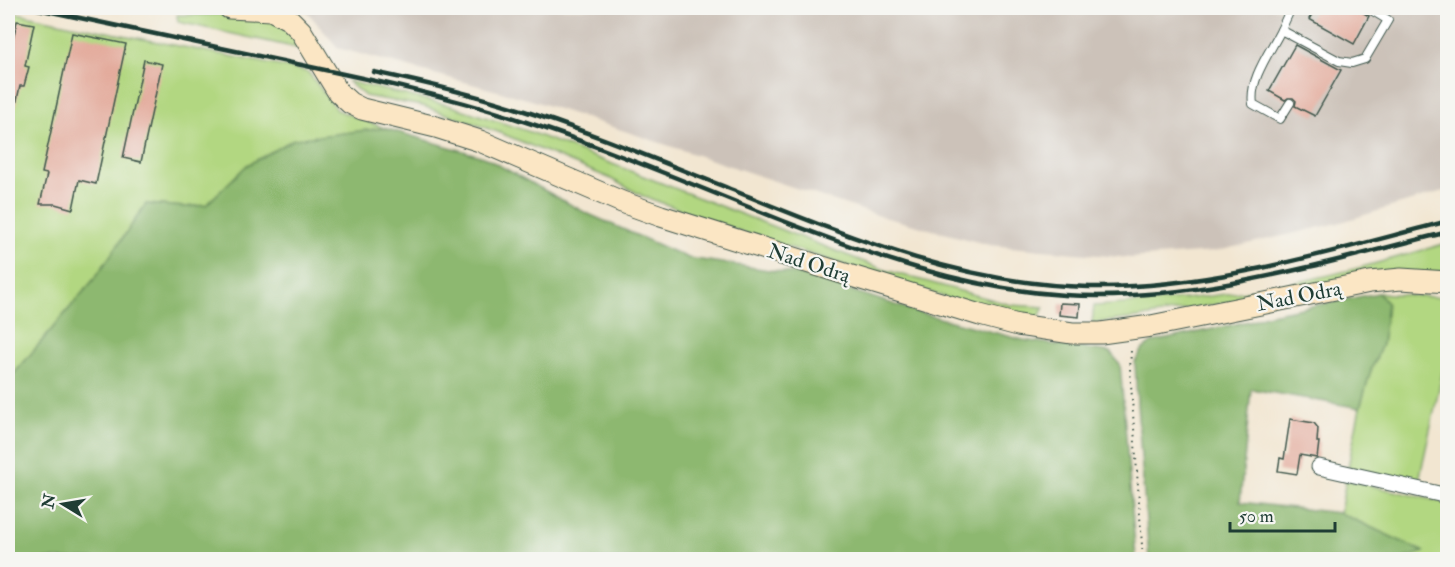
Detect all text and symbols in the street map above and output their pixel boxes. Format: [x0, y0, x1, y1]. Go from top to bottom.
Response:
street label: Nad Odrą [764, 237, 855, 290]
street label: Nad Odrą [1255, 275, 1345, 318]
north arrow [33, 474, 93, 534]
text: N [38, 492, 61, 511]
scale bar [1230, 495, 1335, 533]
text: 50 m [1239, 505, 1274, 528]

